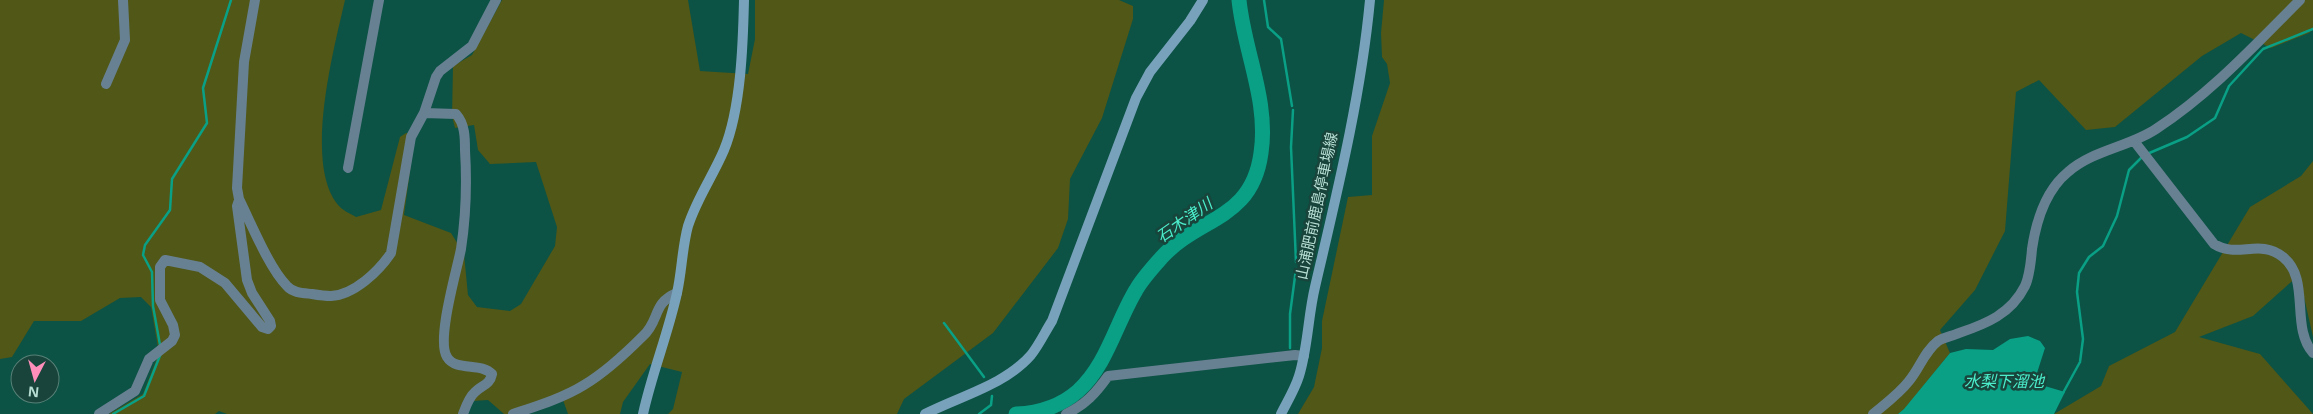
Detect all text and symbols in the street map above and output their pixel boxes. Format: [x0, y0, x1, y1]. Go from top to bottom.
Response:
street label: 山浦肥前鹿島停車場線 [1291, 130, 1341, 281]
water label: 石木津川 [1151, 191, 1218, 247]
north arrow [10, 354, 60, 404]
water label: 水梨下溜池 [1964, 370, 2046, 392]
text: N [27, 382, 40, 402]

